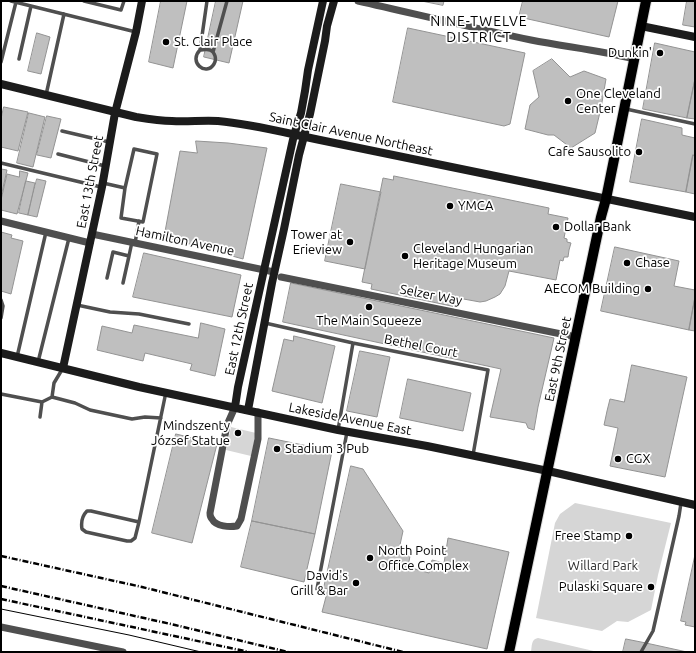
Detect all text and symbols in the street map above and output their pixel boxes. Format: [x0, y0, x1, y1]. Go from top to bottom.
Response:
district label: NINE-TWELVE DISTRICT [430, 13, 528, 46]
place label: St. Clair Place [174, 34, 252, 50]
marker: St. Clair Place [161, 37, 171, 47]
place label: Dunkin' [608, 45, 652, 61]
marker: Dunkin' [655, 48, 665, 58]
place label: One Cleveland Center [576, 86, 661, 117]
marker: One Cleveland Center [563, 96, 573, 106]
street label: Saint Clair Avenue Northeast [268, 109, 434, 159]
street label: East 13th Street [73, 134, 107, 230]
place label: Cafe Sausolito [548, 144, 631, 160]
marker: Cafe Sausolito [634, 147, 644, 157]
place label: YMCA [458, 198, 494, 214]
marker: YMCA [445, 201, 455, 211]
place label: Dollar Bank [564, 219, 631, 235]
marker: Dollar Bank [551, 222, 561, 232]
street label: Hamilton Avenue [134, 223, 236, 259]
place label: Tower at Erieview [291, 227, 342, 258]
marker: Tower at Erieview [345, 237, 355, 247]
place label: Cleveland Hungarian Heritage Museum [413, 241, 533, 272]
marker: Cleveland Hungarian Heritage Museum [400, 251, 410, 261]
place label: Chase [635, 255, 670, 271]
marker: Chase [622, 258, 632, 268]
street label: East 12th Street [222, 281, 256, 377]
street label: Selzer Way [399, 281, 463, 309]
place label: AECOM Building [544, 281, 640, 297]
marker: AECOM Building [643, 284, 653, 294]
marker: The Main Squeeze [364, 302, 374, 312]
place label: The Main Squeeze [316, 313, 422, 329]
street label: East 9th Street [541, 315, 575, 403]
street label: Bethel Court [383, 331, 459, 361]
street label: Lakeside Avenue East [287, 399, 413, 439]
place label: Mindszenty József Statue [151, 418, 230, 449]
marker: Mindszenty József Statue [233, 428, 243, 438]
place label: Stadium 3 Pub [285, 441, 369, 457]
marker: Stadium 3 Pub [272, 444, 282, 454]
place label: CGX [626, 451, 650, 467]
marker: CGX [613, 454, 623, 464]
place label: Free Stamp [555, 528, 621, 544]
marker: Free Stamp [624, 531, 634, 541]
place label: North Point Office Complex [378, 543, 469, 574]
marker: North Point Office Complex [365, 553, 375, 563]
park label: Willard Park [568, 558, 638, 574]
place label: David's Grill & Bar [290, 568, 348, 599]
marker: David's Grill & Bar [351, 578, 361, 588]
place label: Pulaski Square [559, 579, 643, 595]
marker: Pulaski Square [646, 582, 656, 592]

